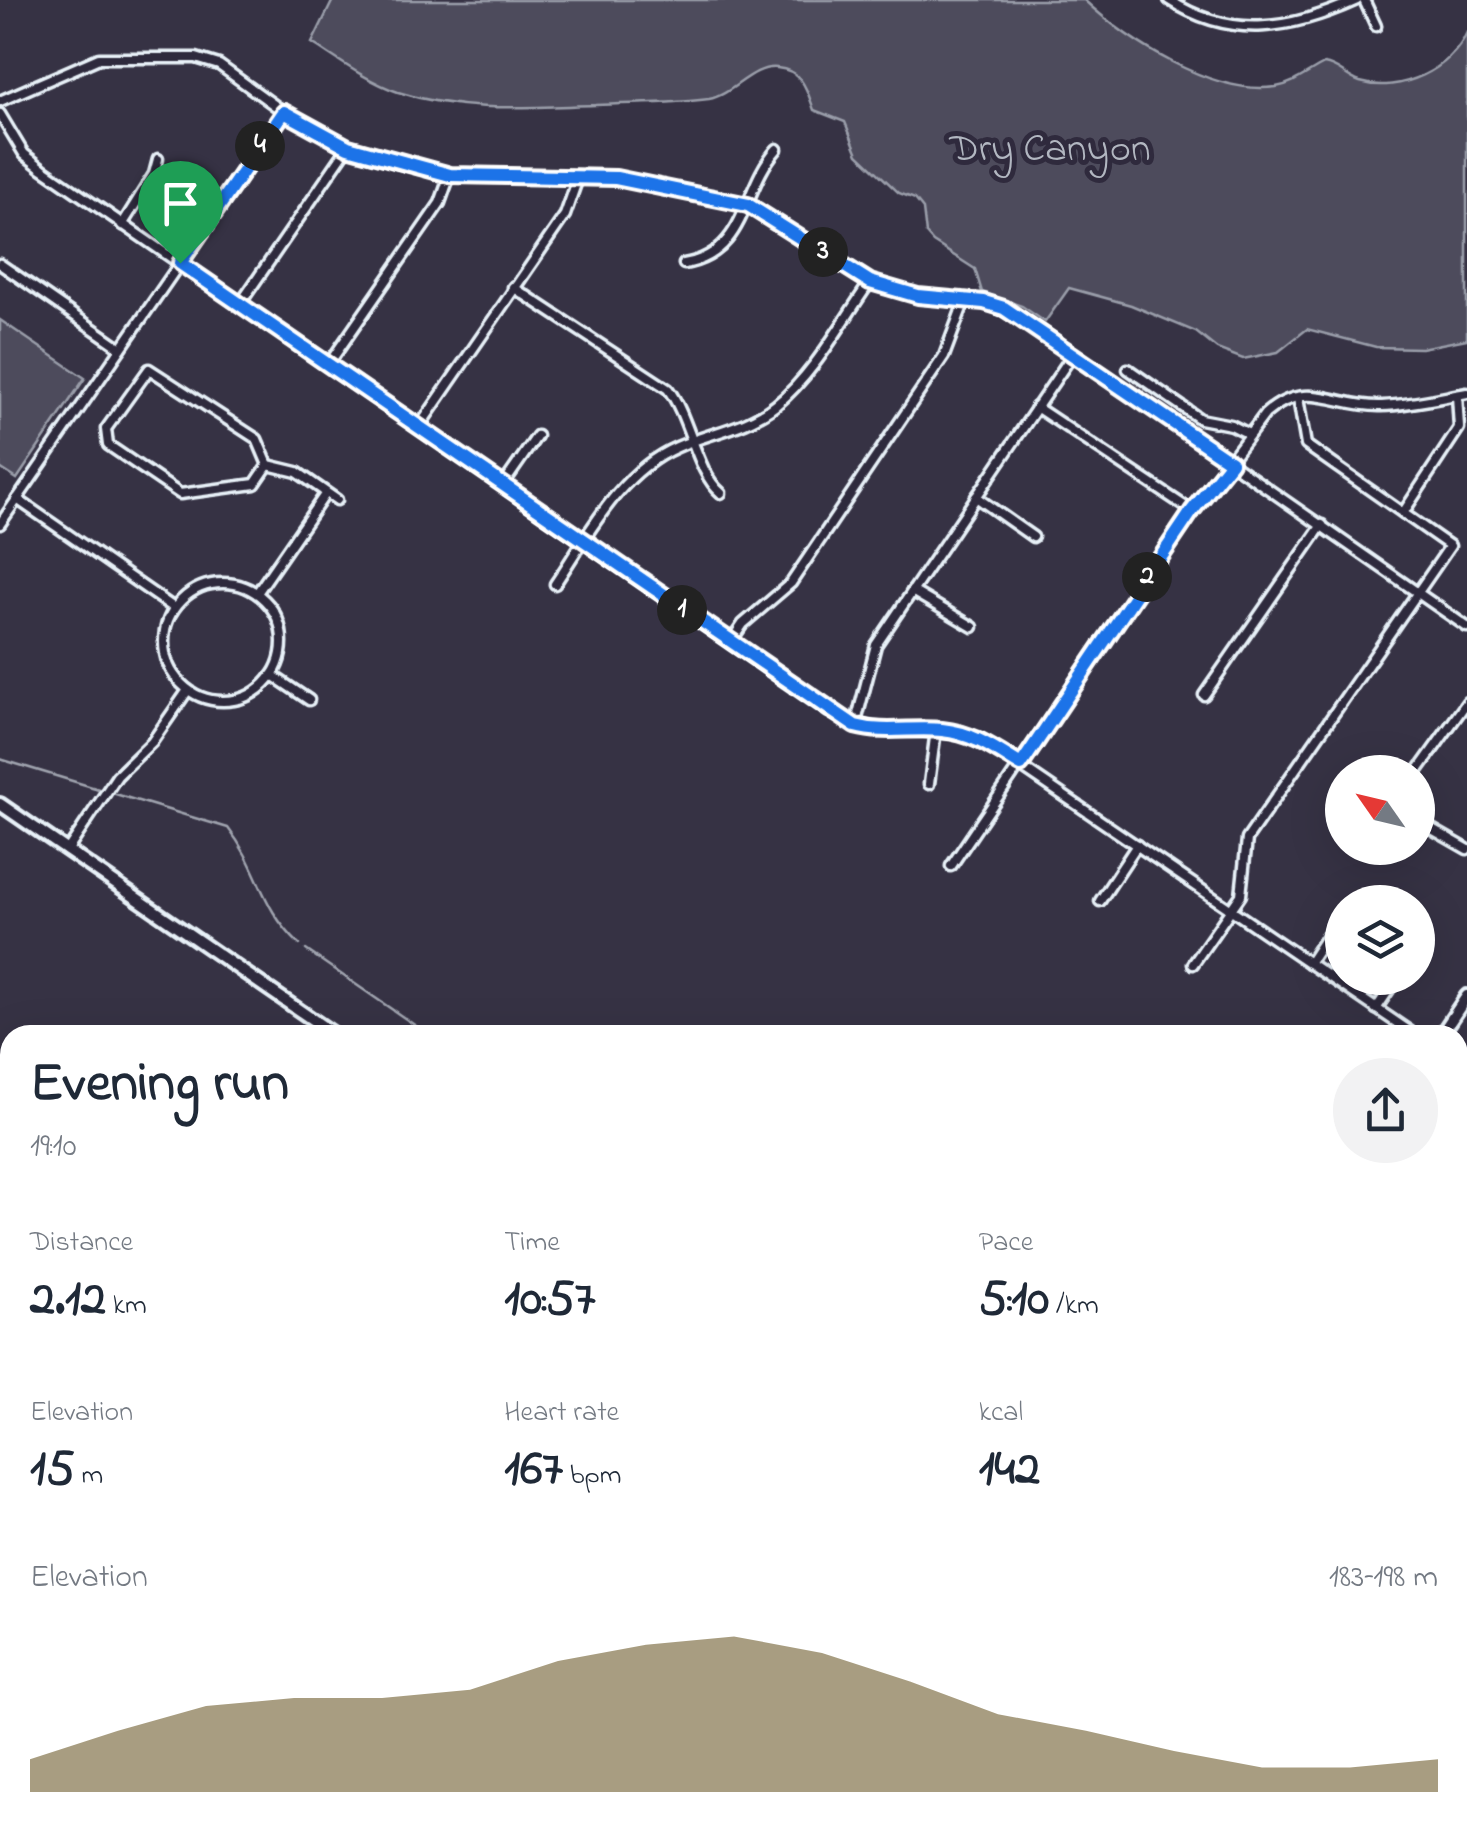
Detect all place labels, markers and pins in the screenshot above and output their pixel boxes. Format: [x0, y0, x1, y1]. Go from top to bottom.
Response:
pin: 4 [235, 121, 285, 171]
pin [138, 161, 223, 264]
pin: 3 [798, 227, 848, 277]
pin: 2 [1122, 552, 1172, 602]
pin: 1 [657, 585, 707, 635]

